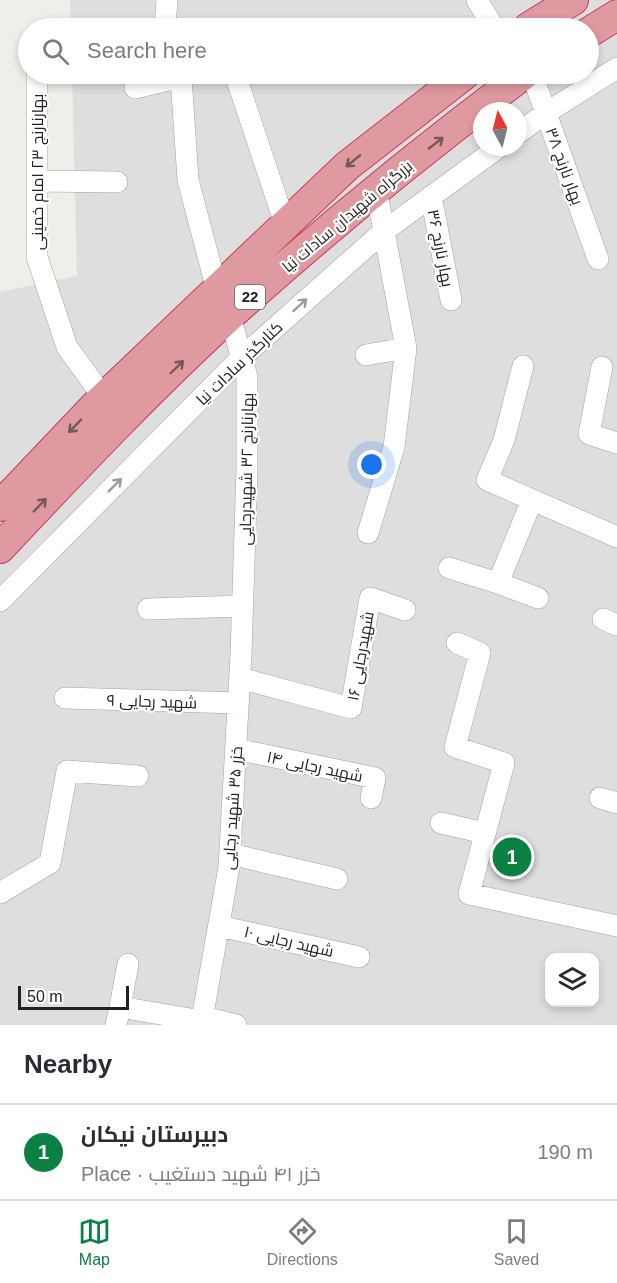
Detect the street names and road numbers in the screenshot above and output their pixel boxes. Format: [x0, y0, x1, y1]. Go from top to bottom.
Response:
street label: بهارنارنج ۲۳ امام خمینی [29, 94, 49, 250]
street label: بهار نارنج ۳۸ [540, 125, 586, 208]
street label: بزرگراه شهیدان سادات نیا [279, 157, 417, 277]
street label: بهار نارنج ۳۶ [422, 208, 456, 289]
road number: 22 [235, 285, 265, 309]
street label: کنارگذر سادات نیا [193, 318, 286, 409]
street label: بهارنارنج ۳۲ شهیدرجایی [237, 393, 259, 546]
street label: شهیدرجایی ۱۶ [344, 610, 379, 702]
street label: شهید رجایی ۹ [106, 691, 197, 714]
street label: خزر ۳۵ شهید رجایی [220, 746, 247, 871]
street label: شهید رجایی ۱۴ [265, 748, 364, 787]
street label: شهید رجایی ۱۰ [242, 923, 335, 962]

